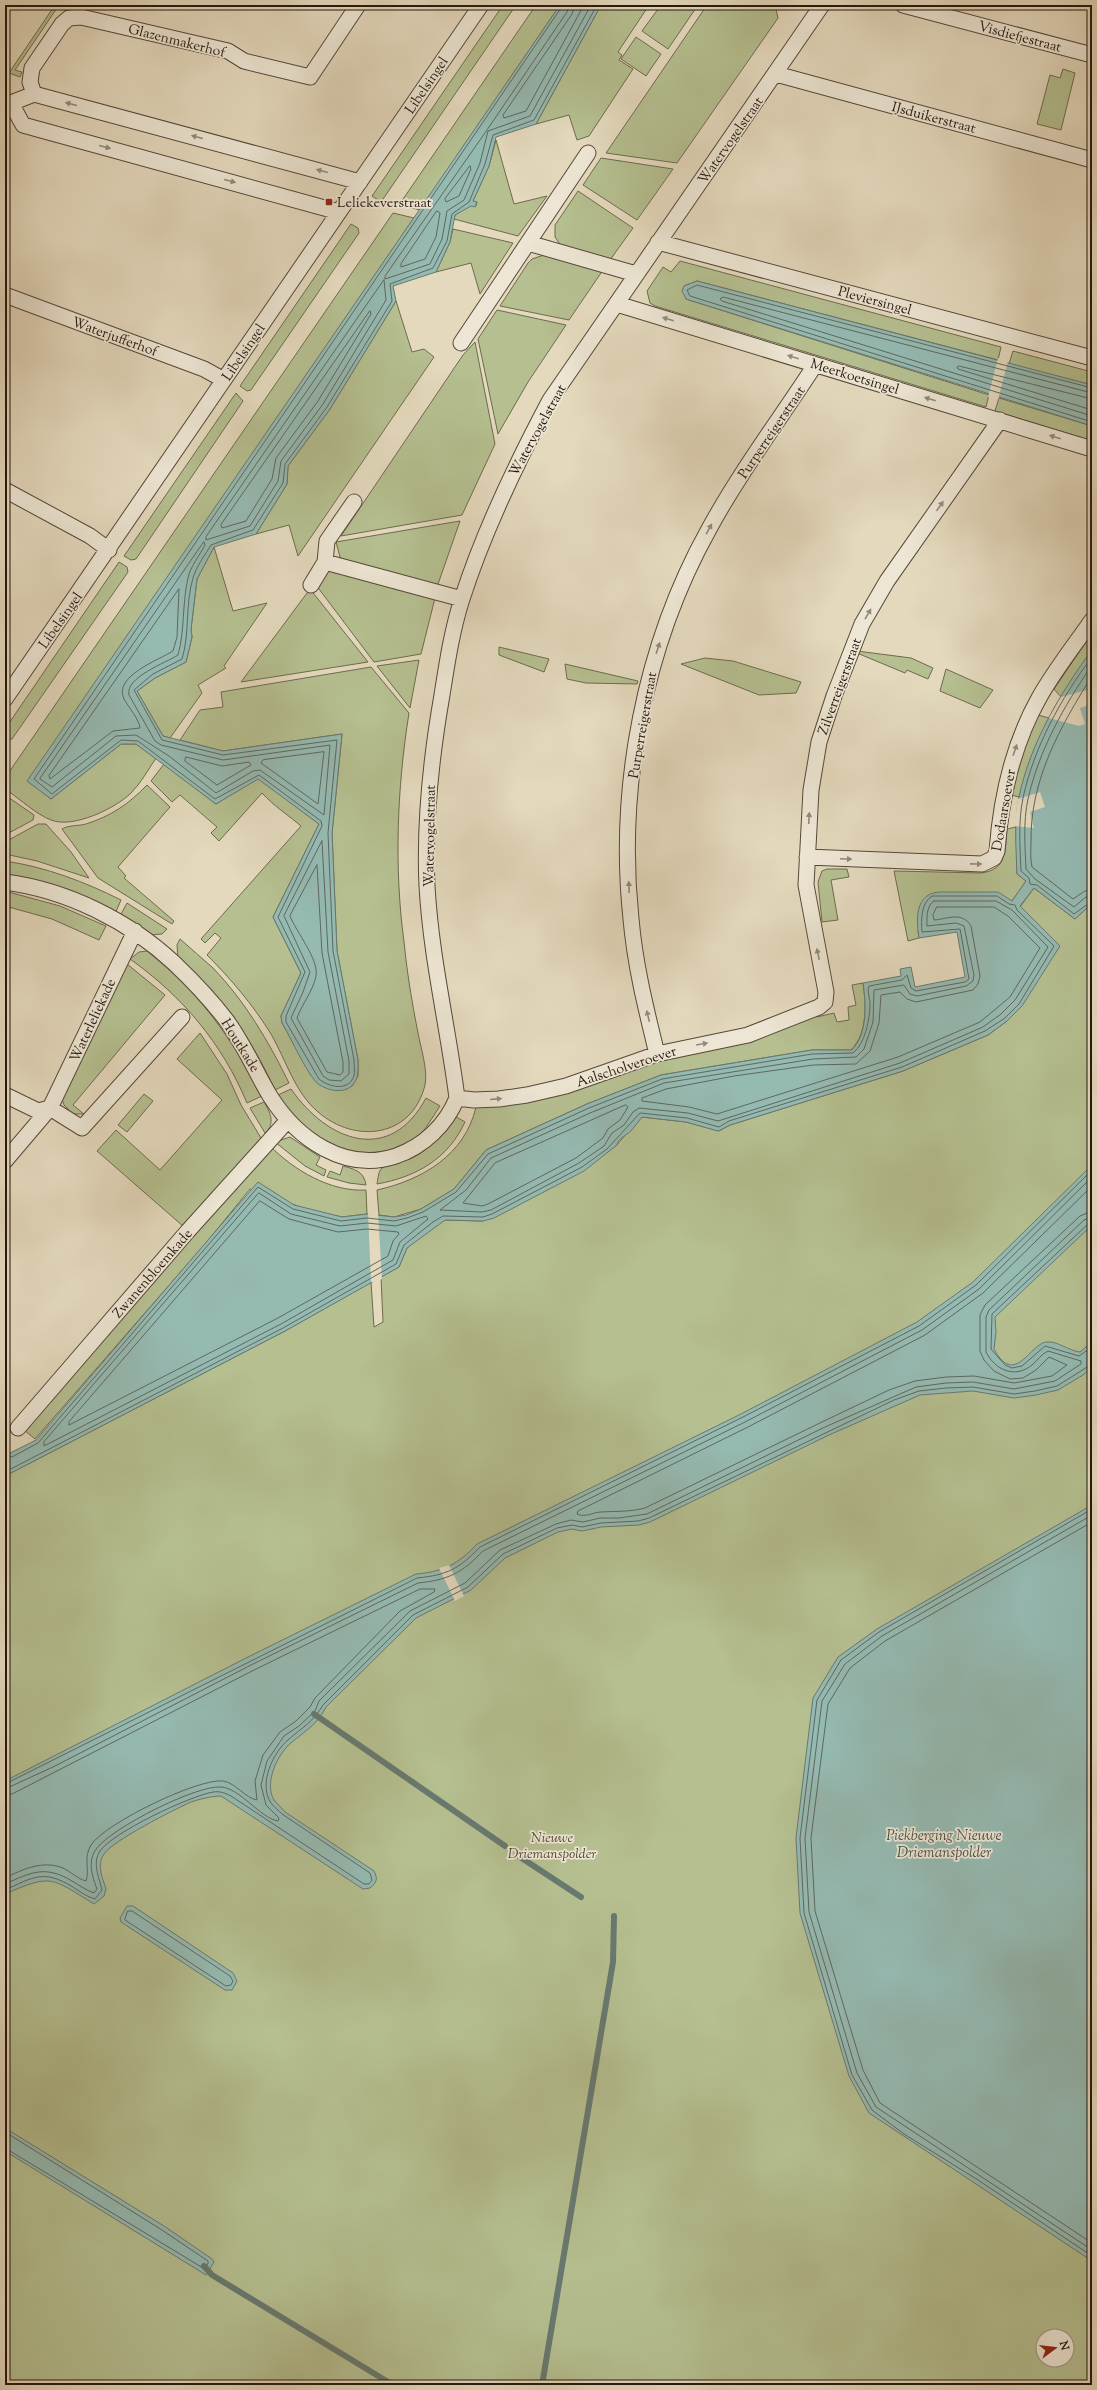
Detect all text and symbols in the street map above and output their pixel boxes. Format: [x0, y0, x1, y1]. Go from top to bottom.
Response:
street label: Visdiefjestraat [976, 17, 1063, 59]
street label: Glazenmakerhof [126, 20, 228, 64]
street label: Libelsingel [401, 53, 454, 119]
street label: Watervogelstraat [694, 93, 769, 189]
street label: IJsduikerstraat [889, 98, 978, 140]
one-way arrow [65, 101, 77, 107]
one-way arrow [190, 134, 203, 140]
one-way arrow [99, 144, 111, 150]
one-way arrow [316, 168, 328, 174]
one-way arrow [224, 178, 236, 184]
place label: Leliekeverstraat [337, 194, 432, 214]
marker: Leliekeverstraat [324, 197, 334, 207]
street label: Pleviersingel [835, 282, 914, 321]
street label: Waterjufferhof [69, 313, 161, 363]
one-way arrow [662, 316, 674, 322]
street label: Libelsingel [218, 320, 271, 386]
one-way arrow [786, 354, 798, 360]
street label: Meerkoetsingel [808, 355, 901, 401]
street label: Watervogelstraat [505, 381, 572, 481]
street label: Purperreigerstraat [734, 383, 811, 483]
one-way arrow [924, 396, 936, 402]
one-way arrow [1048, 434, 1060, 440]
one-way arrow [936, 501, 944, 511]
one-way arrow [706, 523, 712, 535]
street label: Libelsingel [35, 589, 89, 654]
one-way arrow [864, 609, 872, 619]
street label: Zilverreigerstraat [814, 635, 868, 738]
one-way arrow [655, 642, 661, 654]
street label: Purperreigerstraat [625, 670, 663, 780]
one-way arrow [1013, 744, 1019, 756]
street label: Dodaarsoever [988, 767, 1022, 853]
street label: Watervogelstraat [420, 784, 442, 887]
one-way arrow [806, 811, 812, 824]
one-way arrow [840, 856, 853, 862]
one-way arrow [970, 860, 982, 867]
one-way arrow [626, 880, 632, 893]
one-way arrow [814, 948, 820, 960]
street label: Waterleliekade [66, 976, 122, 1066]
one-way arrow [644, 1010, 650, 1022]
street label: Houtkade [215, 1015, 264, 1077]
one-way arrow [696, 1041, 708, 1047]
street label: Aalscholveroever [574, 1042, 680, 1094]
one-way arrow [490, 1095, 502, 1102]
street label: Zwanenbloemkade [109, 1225, 198, 1323]
water label: Piekberging Nieuwe Driemanspolder [886, 1826, 1002, 1864]
park label: Nieuwe Driemanspolder [508, 1829, 596, 1865]
north arrow [1035, 2328, 1075, 2368]
text: N [1055, 2338, 1073, 2352]

